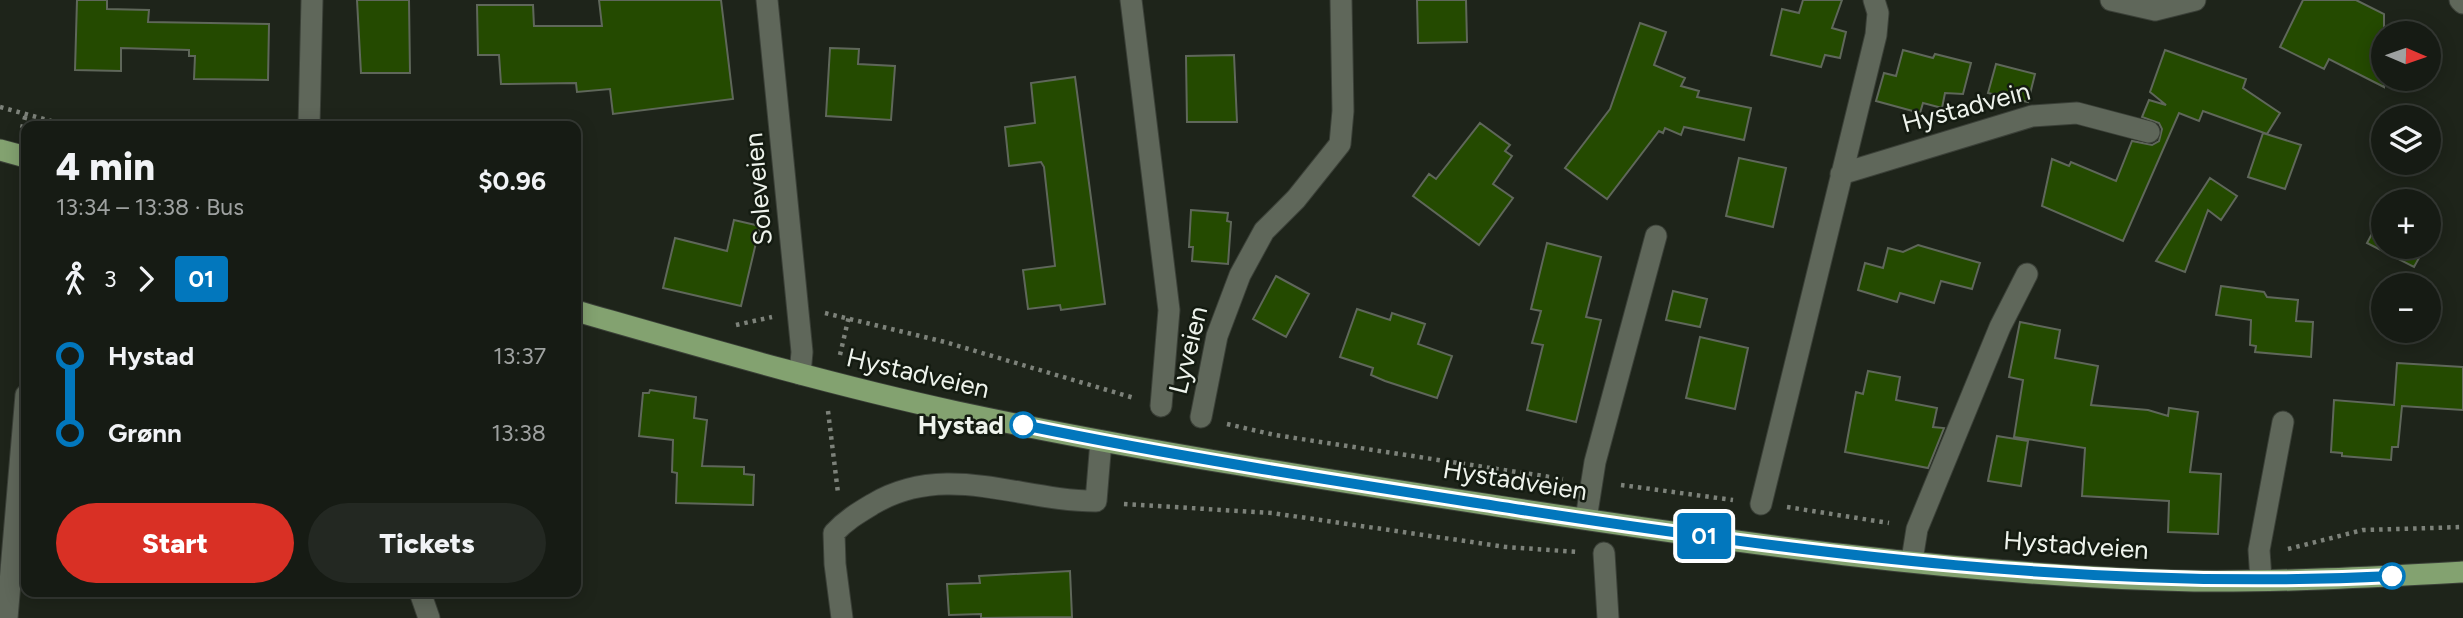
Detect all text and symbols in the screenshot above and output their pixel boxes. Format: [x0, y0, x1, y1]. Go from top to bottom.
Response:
north arrow [2371, 21, 2441, 91]
map controls [2371, 21, 2441, 343]
street label: Hystadvein [1898, 75, 2034, 139]
button: layers [2371, 105, 2441, 175]
street label: Soleveien [737, 131, 779, 247]
text: 4 min [56, 144, 155, 190]
text: $0.96 [478, 165, 546, 197]
button: + [2371, 189, 2441, 259]
text: 13:34 – 13:38 · Bus [56, 193, 244, 221]
icon: walk [56, 260, 94, 298]
icon: forward [127, 260, 165, 298]
text: 01 [189, 264, 214, 293]
text: 3 [104, 265, 117, 293]
button: − [2371, 273, 2441, 343]
street label: Lyveien [1162, 303, 1214, 397]
text: Hystad [108, 340, 194, 372]
street label: Hystadveien [843, 341, 993, 405]
text: 13:37 [493, 342, 546, 370]
place label: Hystad [918, 409, 1004, 441]
marker: Hystad [1010, 412, 1036, 438]
text: Grønn [108, 417, 182, 449]
text: 13:38 [492, 419, 546, 447]
street label: Hystadveien [1441, 453, 1589, 507]
button: Start [56, 503, 294, 583]
button: Tickets [308, 503, 546, 583]
line badge: 01 [1672, 513, 1736, 559]
text: 01 [1691, 521, 1717, 550]
street label: Hystadveien [2002, 524, 2150, 566]
unlabelled marker [2379, 563, 2405, 589]

